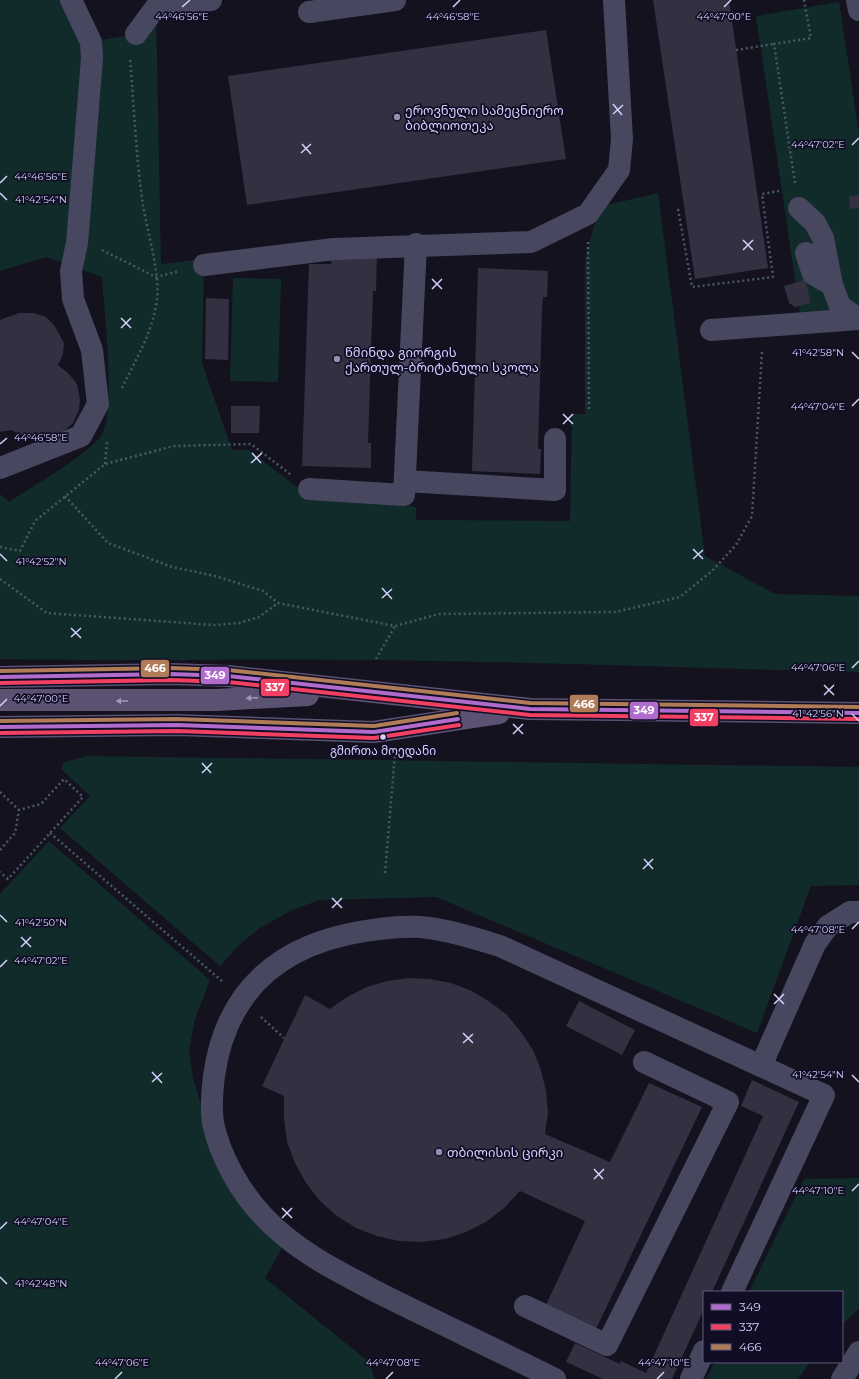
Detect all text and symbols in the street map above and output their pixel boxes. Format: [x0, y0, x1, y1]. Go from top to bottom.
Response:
text: 44°46'56"E [155, 10, 209, 23]
text: 44°46'58"E [426, 10, 480, 23]
text: 44°47'00"E [697, 10, 752, 23]
place label: ეროვნული სამეცნიერო ბიბლიოთეკა [405, 102, 564, 134]
marker: ეროვნული სამეცნიერო ბიბლიოთეკა [392, 112, 402, 122]
text: 44°47'02"E [791, 138, 845, 151]
text: 44°46'56"E [14, 170, 68, 183]
text: 41°42'54"N [15, 193, 67, 206]
place label: წმინდა გიორგის ქართულ-ბრიტანული სკოლა [345, 344, 539, 376]
text: 41°42'58"N [792, 346, 844, 359]
marker: წმინდა გიორგის ქართულ-ბრიტანული სკოლა [332, 354, 342, 364]
text: 44°47'04"E [791, 400, 846, 413]
text: 44°46'58"E [14, 431, 68, 444]
text: 41°42'52"N [15, 555, 67, 568]
line badge: 466 [140, 659, 170, 678]
text: 466 [144, 661, 166, 675]
text: 44°47'06"E [791, 661, 845, 674]
line badge: 349 [200, 666, 230, 685]
text: 349 [203, 668, 226, 682]
line badge: 337 [260, 678, 290, 697]
text: 337 [264, 680, 285, 694]
text: 44°47'00"E [14, 692, 69, 705]
line badge: 466 [569, 694, 599, 713]
one-way arrow [246, 695, 258, 702]
text: 466 [573, 697, 595, 711]
one-way arrow [115, 698, 128, 704]
line badge: 349 [629, 701, 659, 720]
text: 349 [632, 703, 655, 717]
text: 41°42'56"N [792, 707, 844, 720]
line badge: 337 [689, 708, 719, 727]
text: 337 [693, 710, 714, 724]
marker: გმირთა მოედანი [378, 732, 388, 742]
place label: გმირთა მოედანი [330, 743, 436, 759]
text: 41°42'50"N [15, 916, 67, 929]
text: 44°47'08"E [791, 923, 846, 936]
text: 44°47'02"E [14, 954, 68, 967]
text: 41°42'54"N [792, 1068, 844, 1081]
place label: თბილისის ცირკი [447, 1144, 563, 1161]
marker: თბილისის ცირკი [434, 1147, 444, 1157]
text: 44°47'10"E [792, 1184, 844, 1197]
text: 44°47'04"E [14, 1215, 69, 1228]
text: 41°42'48"N [15, 1277, 67, 1290]
legend [703, 1291, 843, 1363]
text: 349 [739, 1299, 761, 1314]
text: 337 [739, 1319, 759, 1334]
text: 466 [739, 1339, 762, 1354]
text: 44°47'06"E [95, 1356, 149, 1369]
text: 44°47'08"E [366, 1356, 421, 1369]
text: 44°47'10"E [638, 1356, 690, 1369]

